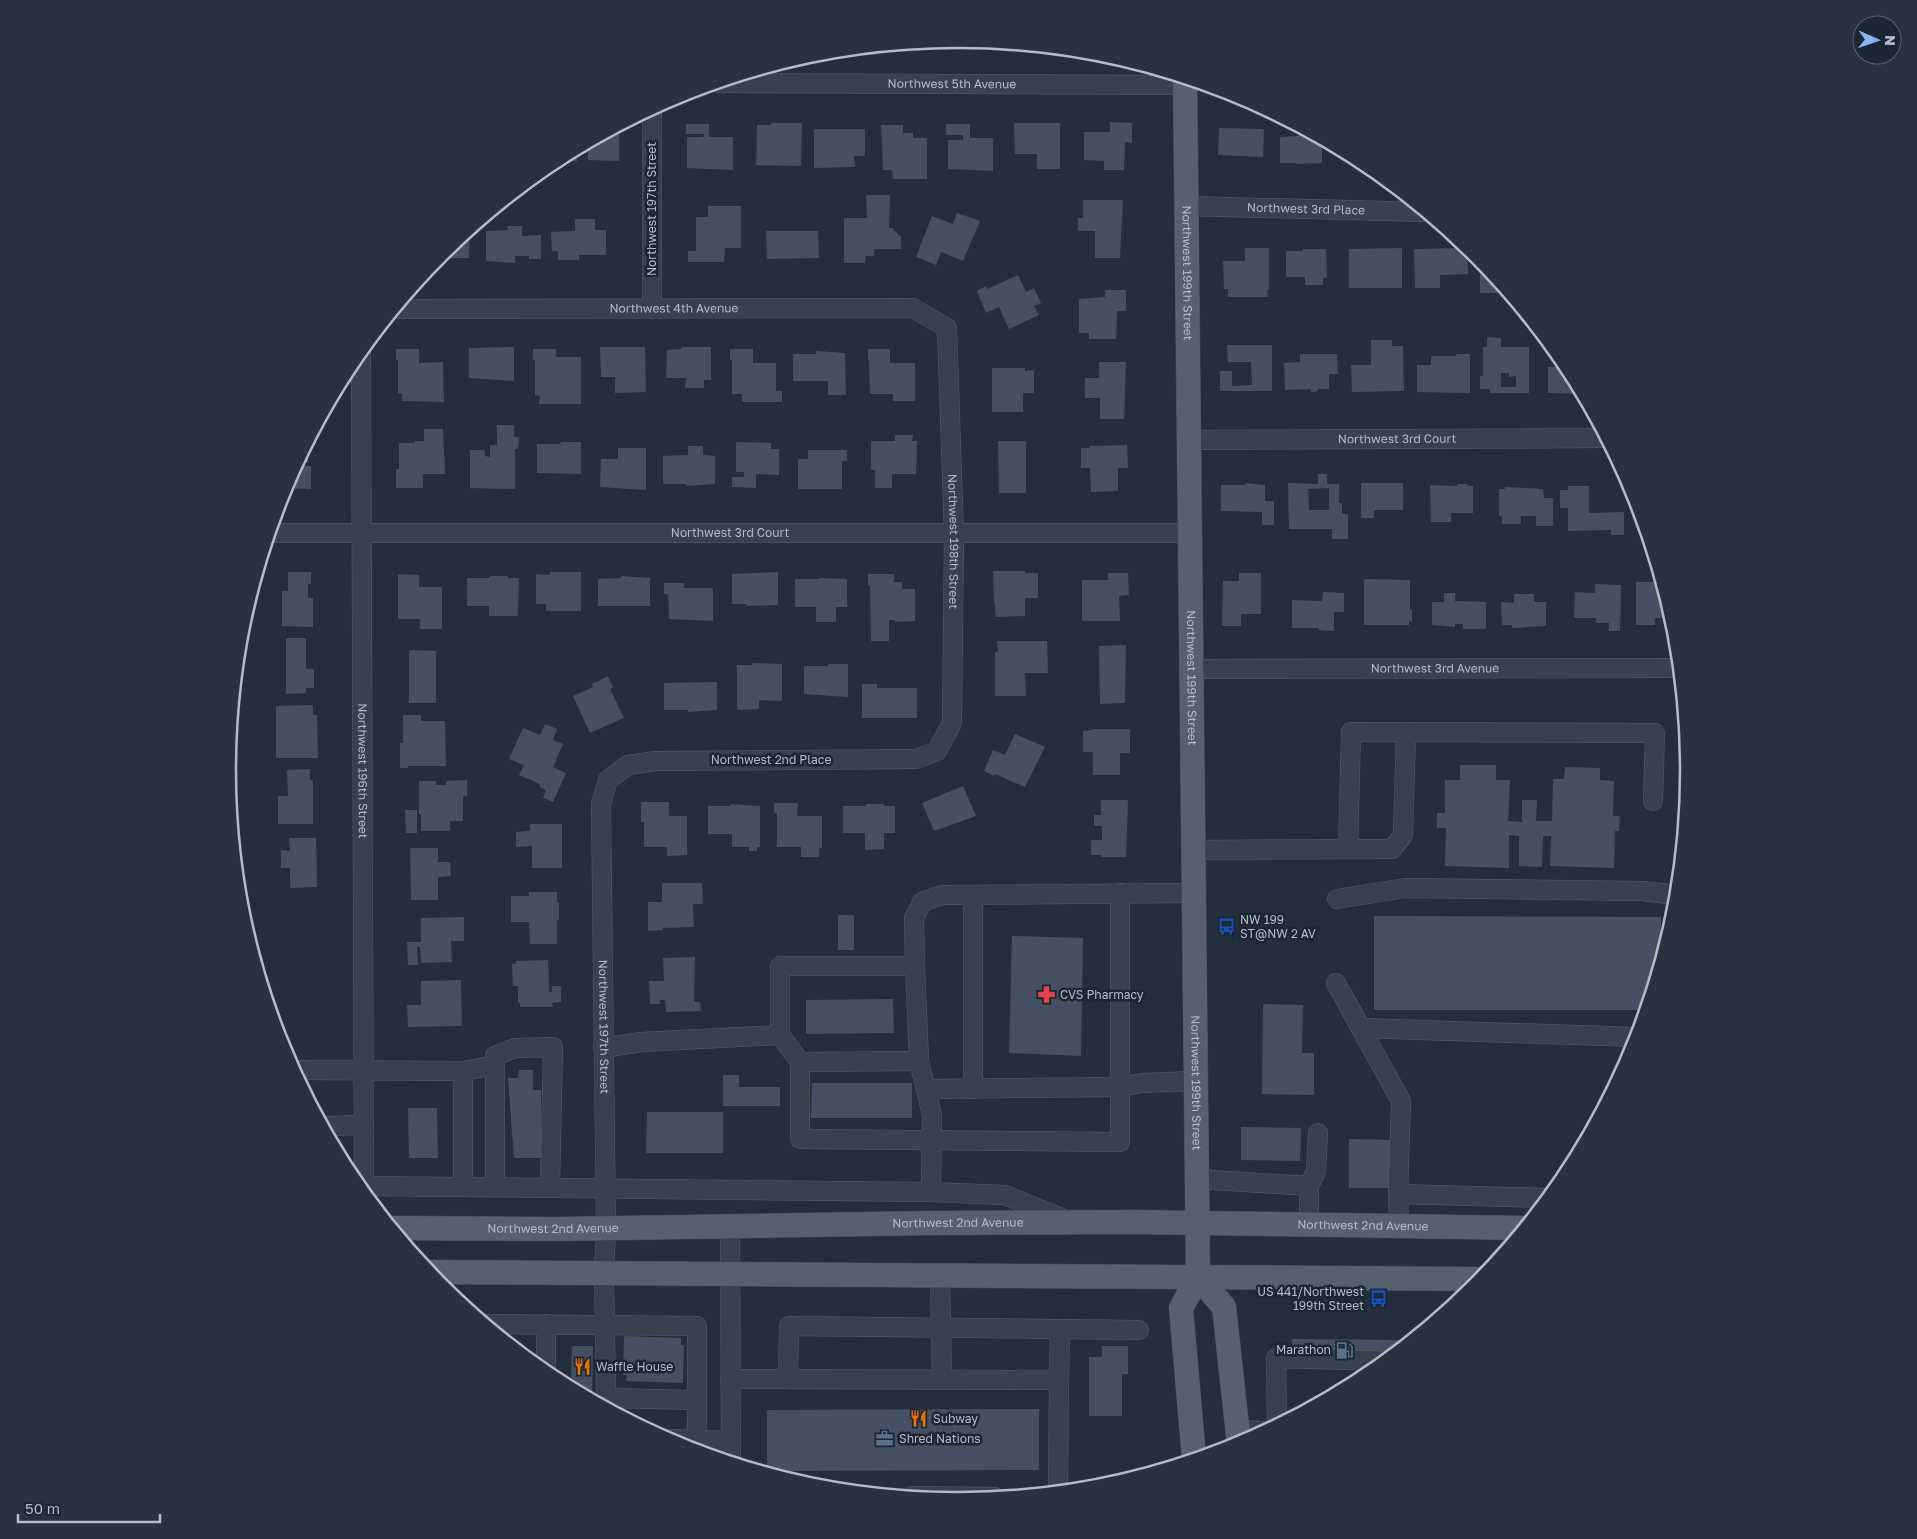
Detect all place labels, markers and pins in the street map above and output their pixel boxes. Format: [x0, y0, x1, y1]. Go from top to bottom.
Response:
place label: NW 199 ST@NW 2 AV [1240, 912, 1316, 941]
bus stop icon: NW 199 ST@NW 2 AV [1216, 917, 1236, 937]
pharmacy icon: CVS Pharmacy [1036, 985, 1056, 1005]
place label: CVS Pharmacy [1060, 987, 1144, 1002]
place label: US 441/Northwest 199th Street [1257, 1284, 1364, 1313]
bus stop icon: US 441/Northwest 199th Street [1368, 1289, 1388, 1309]
fuel station icon: Marathon [1335, 1340, 1355, 1360]
place label: Marathon [1276, 1342, 1331, 1357]
restaurant icon: Waffle House [572, 1357, 592, 1377]
place label: Waffle House [596, 1359, 673, 1374]
restaurant icon: Subway [909, 1409, 929, 1429]
place label: Subway [933, 1411, 978, 1426]
office icon: Shred Nations [875, 1429, 895, 1449]
place label: Shred Nations [899, 1431, 981, 1446]

